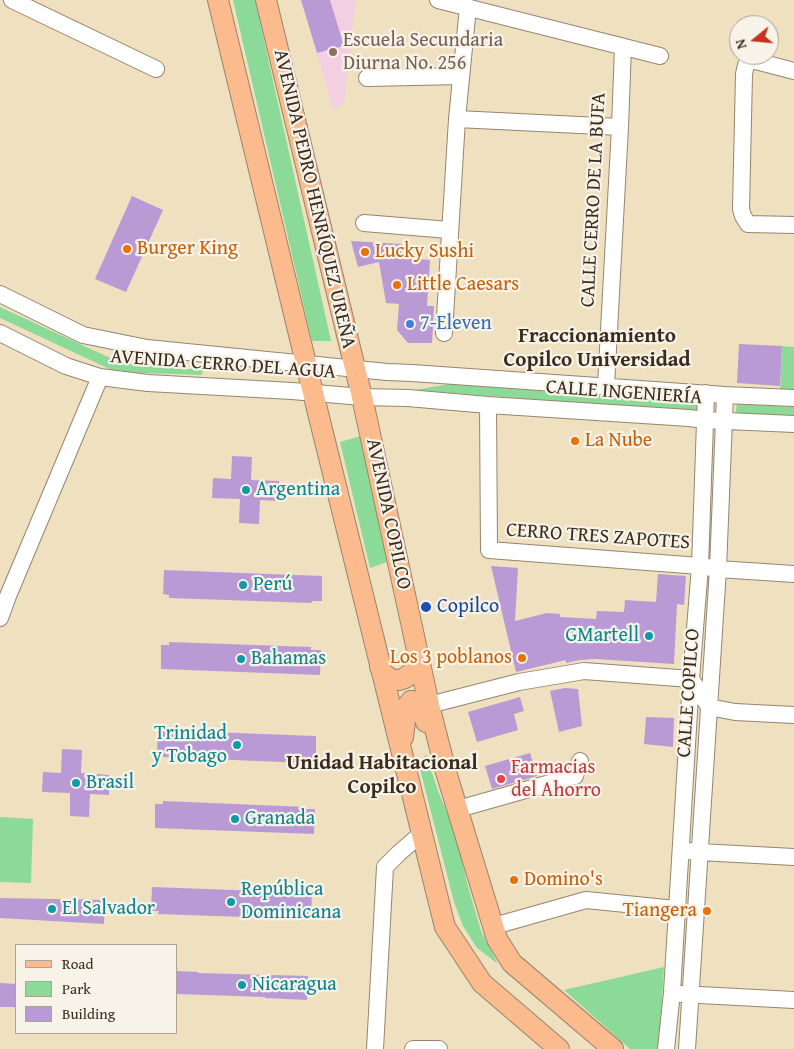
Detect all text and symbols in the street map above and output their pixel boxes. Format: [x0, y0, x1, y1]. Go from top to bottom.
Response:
north arrow [729, 15, 779, 65]
place label: Escuela Secundaria Diurna No. 256 [343, 29, 503, 76]
text: N [730, 37, 752, 51]
marker: Escuela Secundaria Diurna No. 256 [327, 46, 339, 58]
street label: AVENIDA PEDRO HENRÍQUEZ UREÑA [268, 47, 360, 351]
street label: CALLE CERRO DE LA BUFA [576, 92, 612, 308]
place label: Burger King [137, 237, 238, 261]
place label: Lucky Sushi [375, 240, 474, 264]
marker: Burger King [121, 243, 133, 255]
marker: Lucky Sushi [359, 246, 371, 258]
place label: Little Caesars [407, 273, 519, 297]
marker: Little Caesars [391, 279, 403, 291]
place label: 7-Eleven [420, 312, 492, 336]
marker: 7-Eleven [404, 318, 416, 330]
district label: Fraccionamiento Copilco Universidad [503, 324, 691, 374]
street label: AVENIDA CERRO DEL AGUA [109, 345, 337, 385]
street label: CALLE INGENIERÍA [545, 376, 703, 410]
place label: La Nube [585, 429, 652, 453]
marker: La Nube [569, 435, 581, 447]
street label: AVENIDA COPILCO [360, 436, 416, 592]
place label: Argentina [256, 478, 340, 502]
marker: Argentina [240, 484, 252, 496]
street label: CERRO TRES ZAPOTES [505, 519, 691, 555]
place label: Perú [253, 573, 292, 597]
marker: Perú [237, 579, 249, 591]
place label: Copilco [437, 595, 499, 619]
marker: Copilco [419, 600, 433, 614]
place label: GMartell [565, 624, 639, 648]
street label: CALLE COPILCO [673, 628, 705, 758]
marker: GMartell [643, 630, 655, 642]
place label: Los 3 poblanos [390, 646, 512, 670]
place label: Bahamas [251, 647, 326, 671]
marker: Los 3 poblanos [516, 652, 528, 664]
marker: Bahamas [235, 653, 247, 665]
place label: Trinidad y Tobago [152, 722, 227, 769]
marker: Trinidad y Tobago [231, 739, 243, 751]
district label: Unidad Habitacional Copilco [286, 751, 478, 801]
place label: Farmacias del Ahorro [511, 756, 601, 803]
place label: Brasil [86, 771, 134, 795]
marker: Farmacias del Ahorro [495, 773, 507, 785]
marker: Brasil [70, 777, 82, 789]
place label: Granada [245, 807, 315, 831]
marker: Granada [229, 813, 241, 825]
place label: Domino's [524, 868, 603, 892]
marker: Domino's [508, 874, 520, 886]
place label: República Dominicana [241, 878, 341, 925]
marker: República Dominicana [225, 896, 237, 908]
place label: El Salvador [62, 897, 155, 921]
place label: Tiangera [623, 899, 697, 923]
marker: El Salvador [46, 903, 58, 915]
marker: Tiangera [701, 905, 713, 917]
legend [15, 944, 178, 1034]
text: Road [62, 953, 93, 974]
place label: Nicaragua [252, 973, 337, 997]
text: Park [62, 978, 91, 999]
marker: Nicaragua [236, 979, 248, 991]
text: Building [62, 1003, 115, 1024]

